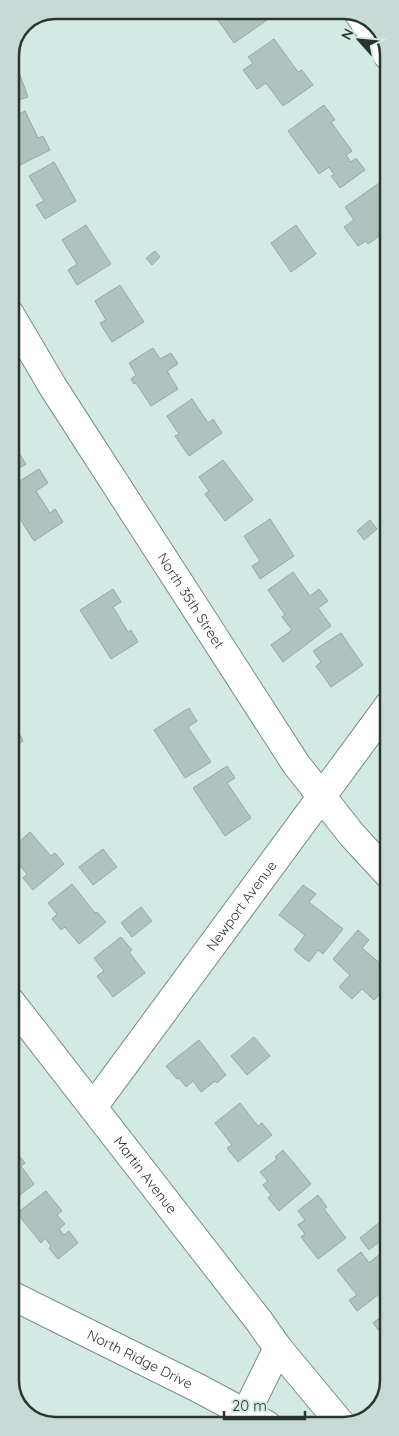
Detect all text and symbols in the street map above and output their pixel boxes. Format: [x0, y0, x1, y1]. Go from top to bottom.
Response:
north arrow [334, 15, 384, 65]
text: N [337, 25, 358, 43]
street label: North 35th Street [153, 549, 228, 652]
street label: Newport Avenue [202, 857, 280, 954]
street label: Martin Avenue [110, 1133, 181, 1217]
street label: North Ridge Drive [84, 1325, 196, 1393]
scale bar [224, 1388, 305, 1420]
text: 20 m [232, 1396, 267, 1415]

